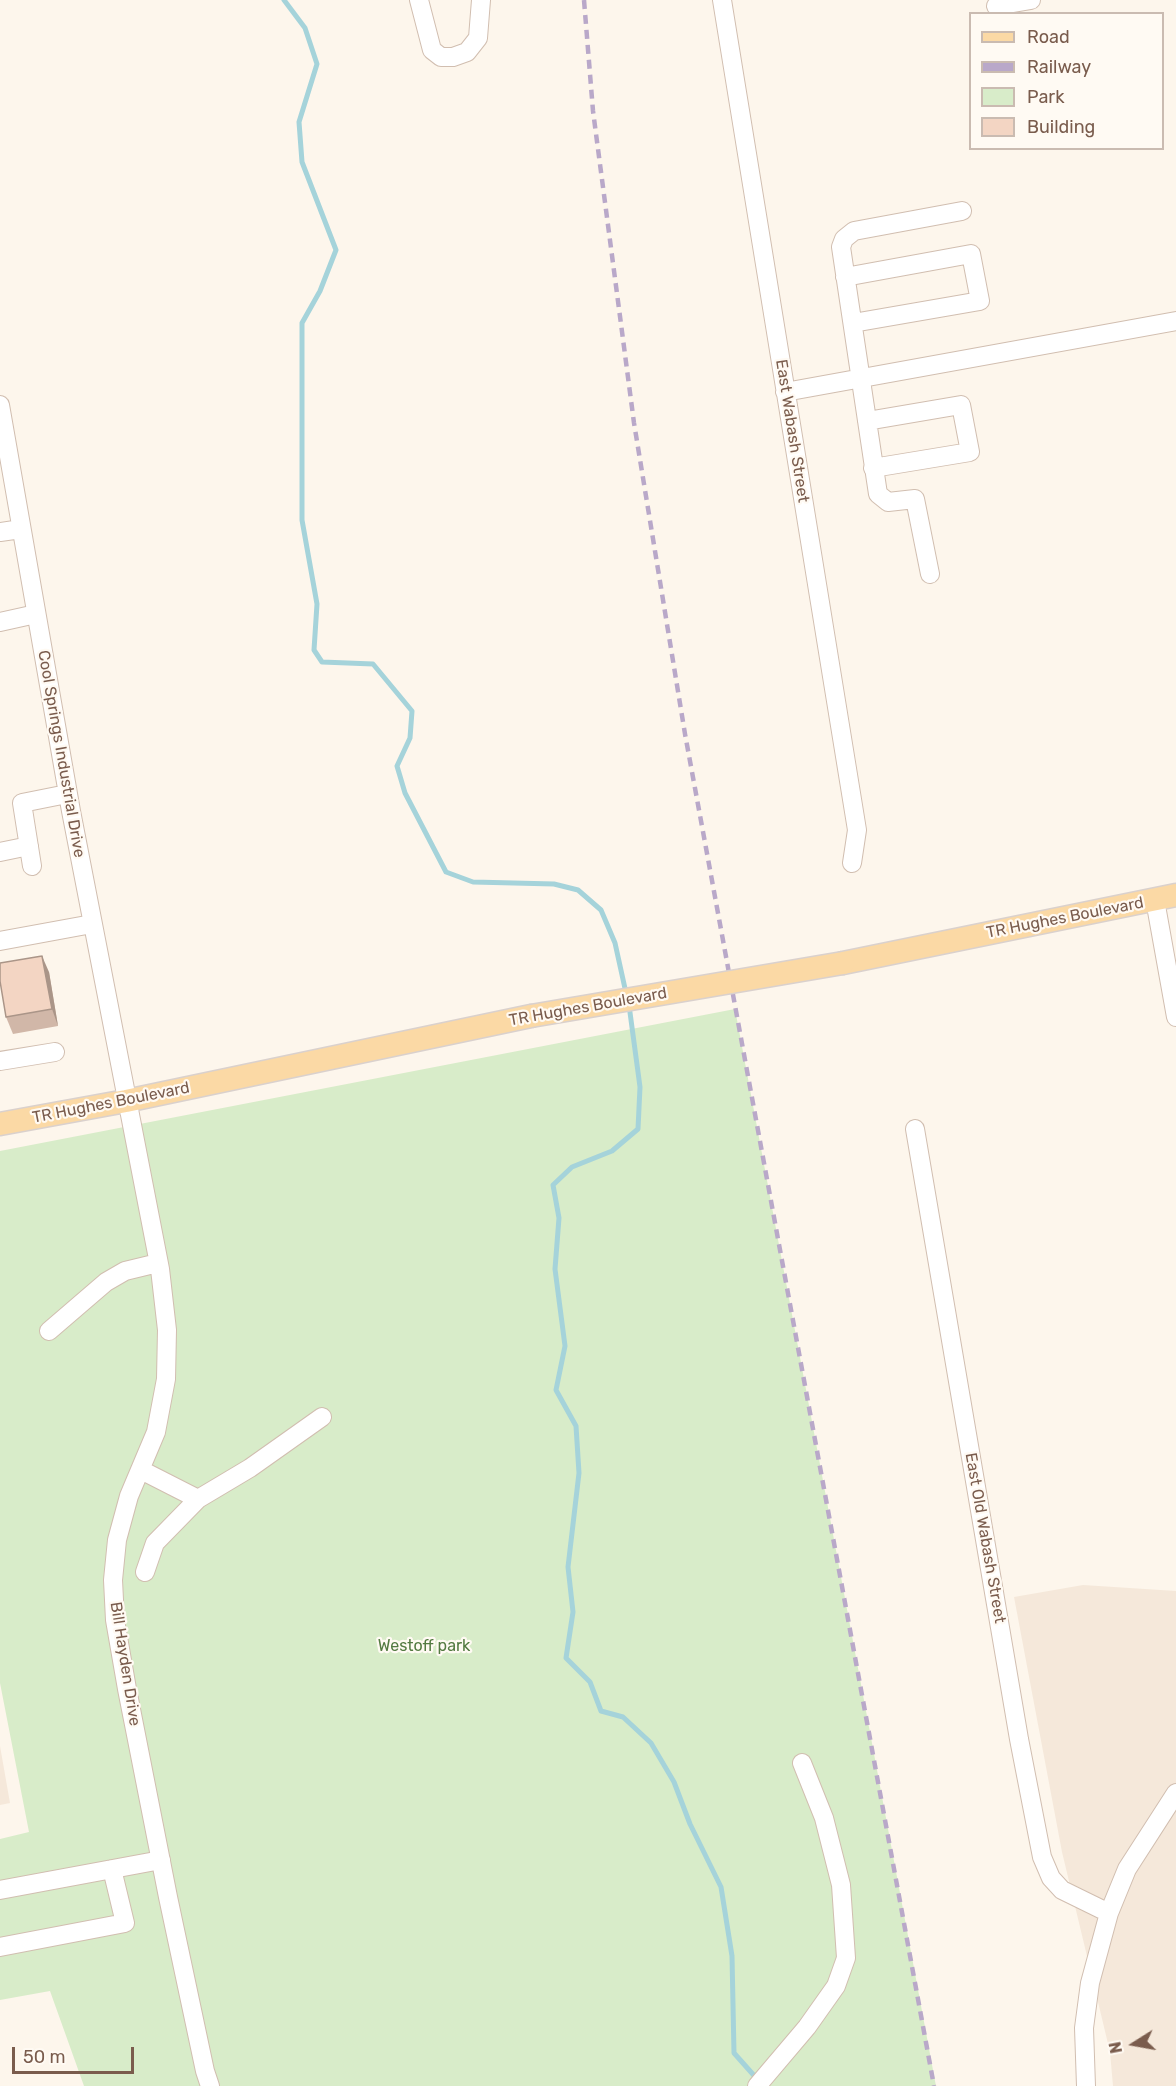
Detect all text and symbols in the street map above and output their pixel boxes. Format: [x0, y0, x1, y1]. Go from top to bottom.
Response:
legend [969, 12, 1164, 150]
text: Road [1027, 26, 1070, 48]
text: Railway [1027, 56, 1091, 78]
text: Park [1027, 86, 1064, 108]
text: Building [1027, 116, 1095, 138]
street label: East Wabash Street [771, 358, 813, 504]
street label: Cool Springs Industrial Drive [33, 649, 89, 859]
street label: TR Hughes Boulevard [985, 893, 1145, 943]
street label: TR Hughes Boulevard [508, 984, 668, 1030]
street label: TR Hughes Boulevard [31, 1078, 191, 1128]
street label: East Old Wabash Street [961, 1451, 1009, 1625]
street label: Bill Hayden Drive [106, 1601, 144, 1727]
park label: Westoff park [378, 1636, 470, 1656]
north arrow [1104, 2014, 1164, 2074]
scale bar [15, 2035, 136, 2073]
text: N [1105, 2040, 1126, 2055]
text: 50 m [23, 2046, 66, 2068]

